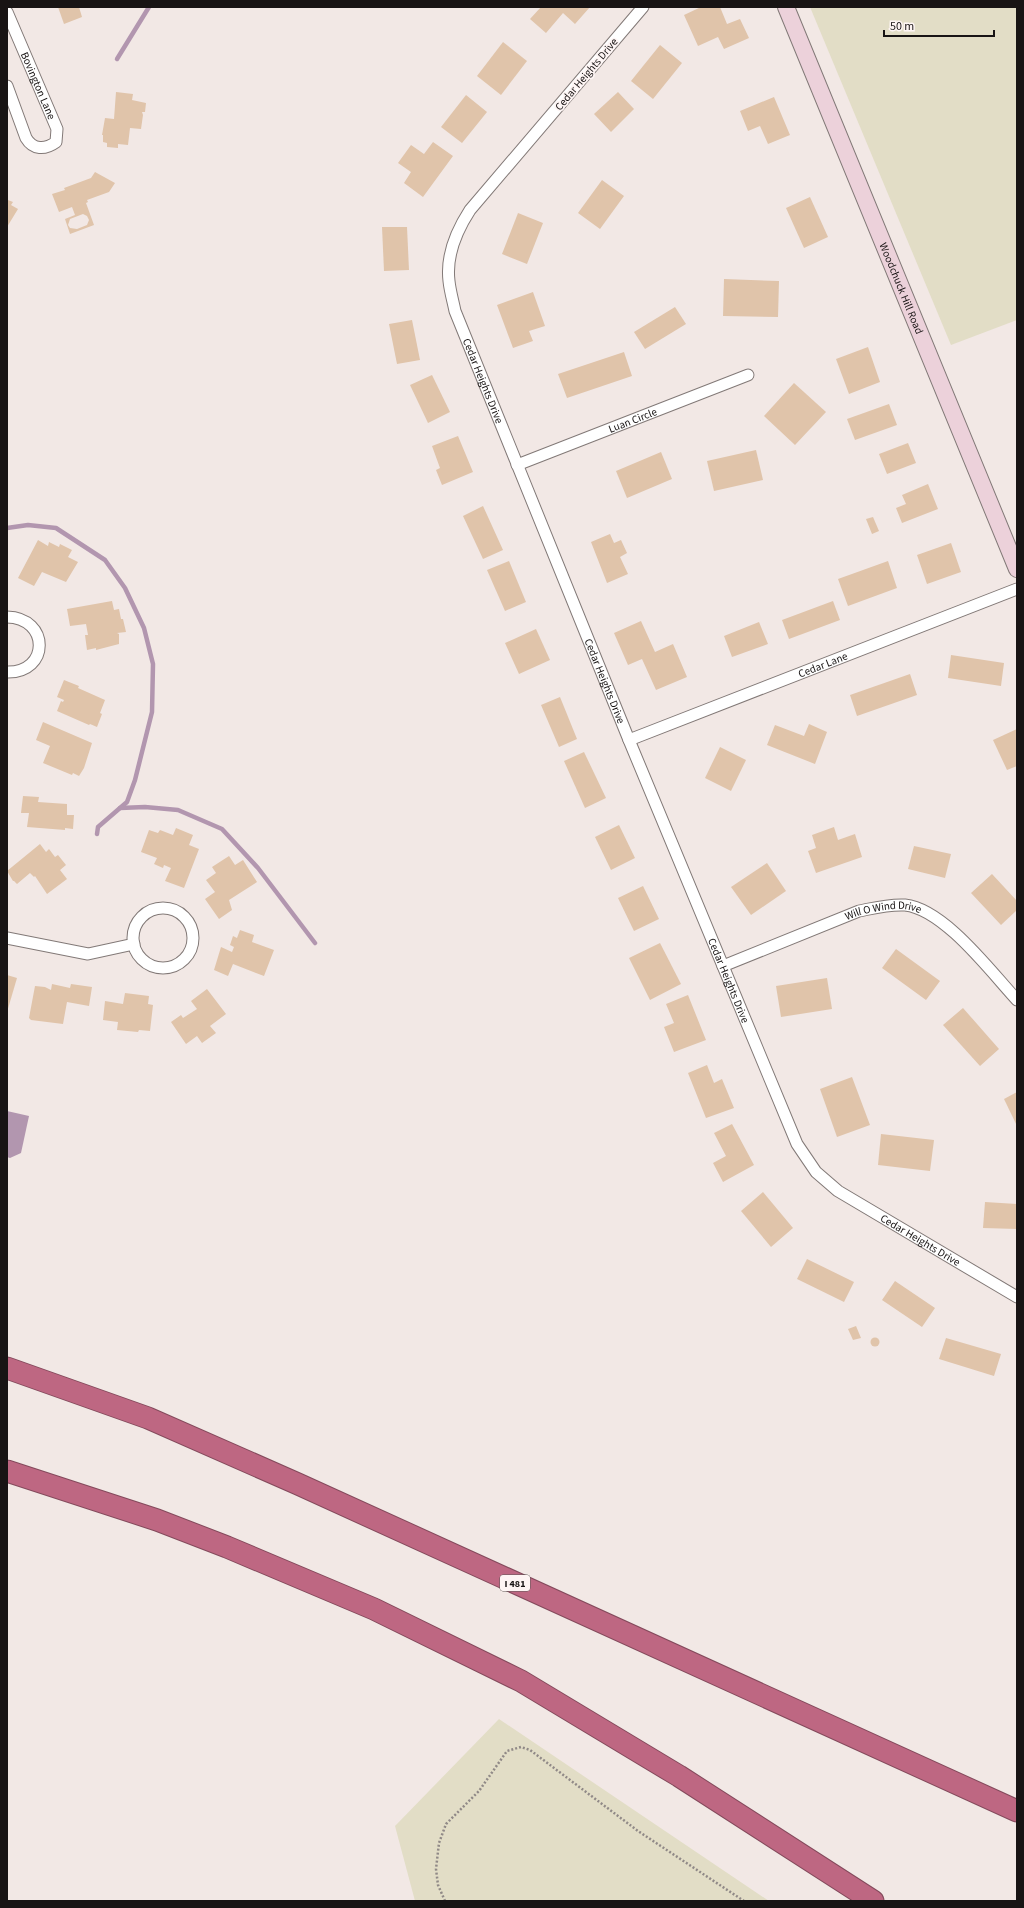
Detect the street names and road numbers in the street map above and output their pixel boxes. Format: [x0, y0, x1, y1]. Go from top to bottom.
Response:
street label: Cedar Heights Drive [552, 34, 622, 114]
street label: Bovington Lane [17, 50, 59, 122]
street label: Woodchuck Hill Road [876, 240, 927, 336]
street label: Cedar Heights Drive [459, 336, 507, 426]
street label: Luan Circle [606, 404, 660, 437]
street label: Cedar Heights Drive [581, 636, 629, 726]
street label: Cedar Lane [796, 648, 850, 681]
street label: Will O Wind Drive [843, 898, 924, 924]
street label: Cedar Heights Drive [704, 936, 753, 1026]
street label: Cedar Heights Drive [877, 1211, 963, 1270]
road number: I 481 [500, 1575, 530, 1591]

